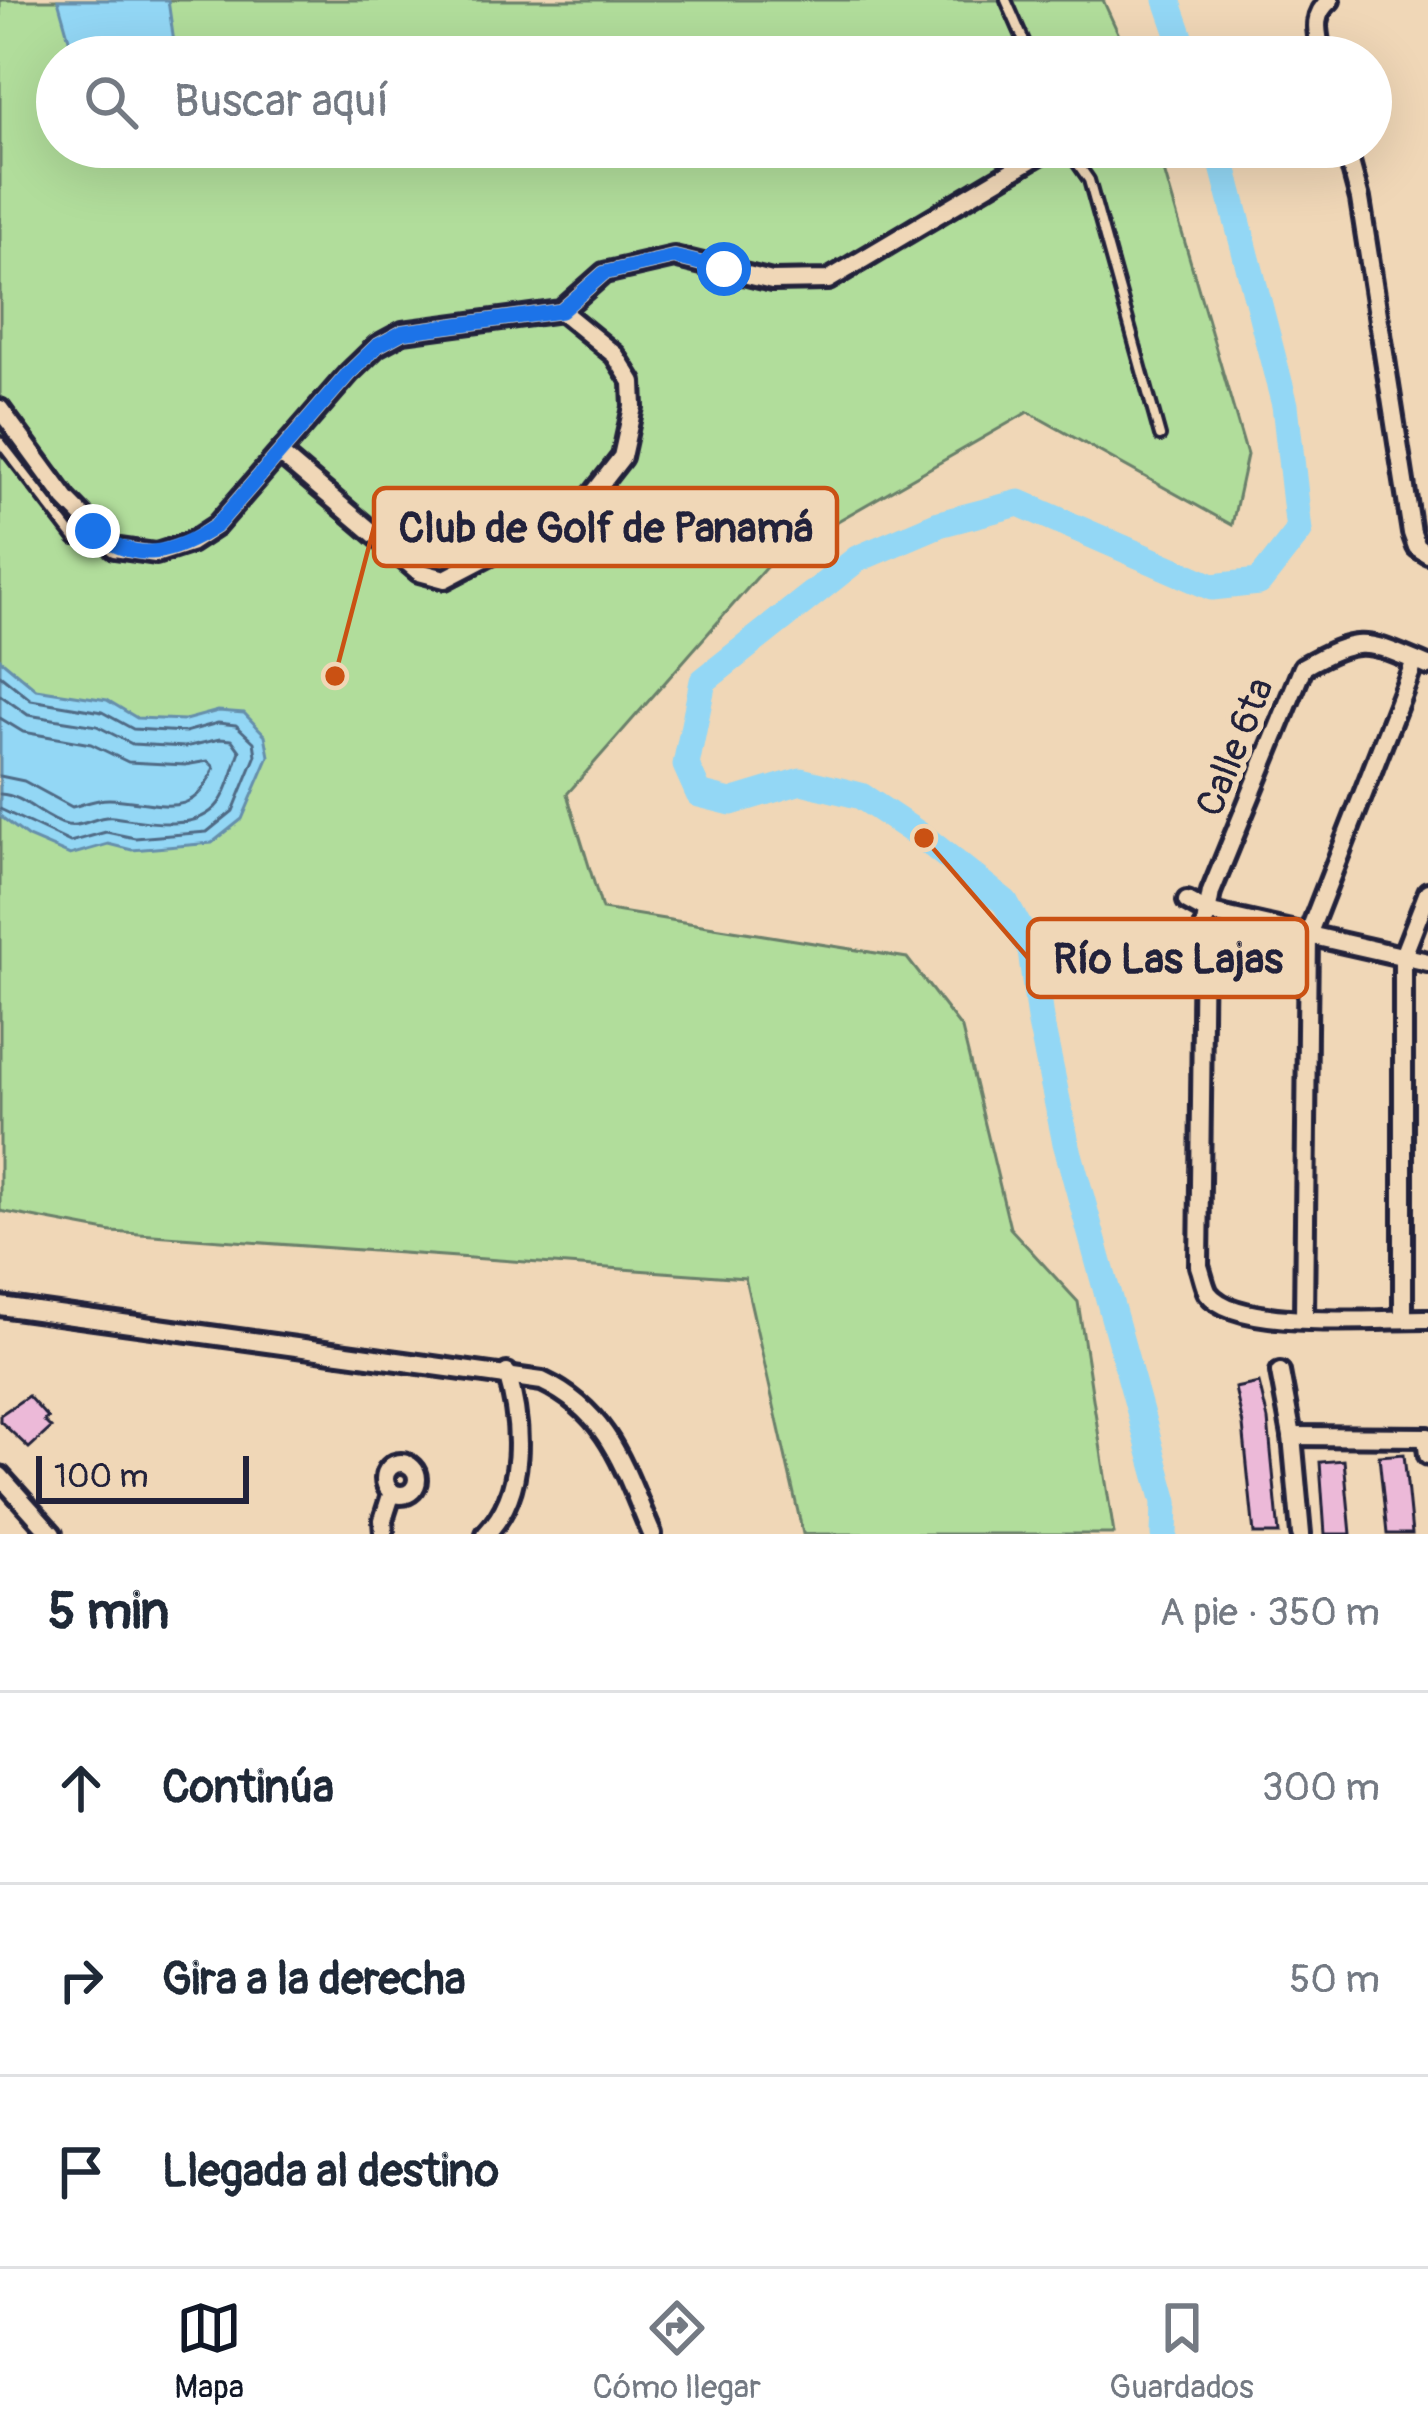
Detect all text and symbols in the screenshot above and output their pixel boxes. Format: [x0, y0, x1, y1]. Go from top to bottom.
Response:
search box [36, 36, 1392, 168]
icon: search [78, 69, 144, 135]
text: Buscar aquí [174, 74, 389, 130]
route start [697, 242, 751, 296]
callout: Club de Golf de Panamá [374, 488, 837, 566]
text: Club de Golf de Panamá [399, 503, 813, 555]
route end [66, 504, 120, 558]
street label: Calle 6ta [1185, 671, 1285, 823]
callout: Río Las Lajas [1028, 919, 1307, 997]
text: Río Las Lajas [1053, 934, 1283, 986]
scale bar [36, 1450, 249, 1503]
text: 100 m [54, 1456, 148, 1497]
text: 5 min [48, 1580, 169, 1644]
text: A pie · 350 m [1159, 1588, 1380, 1637]
icon: ahead [48, 1755, 114, 1821]
text: Continúa [162, 1760, 334, 1816]
text: 300 m [1262, 1763, 1380, 1812]
icon: right [48, 1947, 114, 2013]
text: Gira a la derecha [162, 1952, 466, 2008]
text: 50 m [1289, 1955, 1380, 2004]
icon: arrive [48, 2139, 114, 2205]
text: Llegada al destino [162, 2144, 499, 2200]
tab: Mapa [174, 2295, 244, 2408]
tab: Cómo llegar [593, 2295, 761, 2408]
tab: Guardados [1109, 2295, 1254, 2408]

